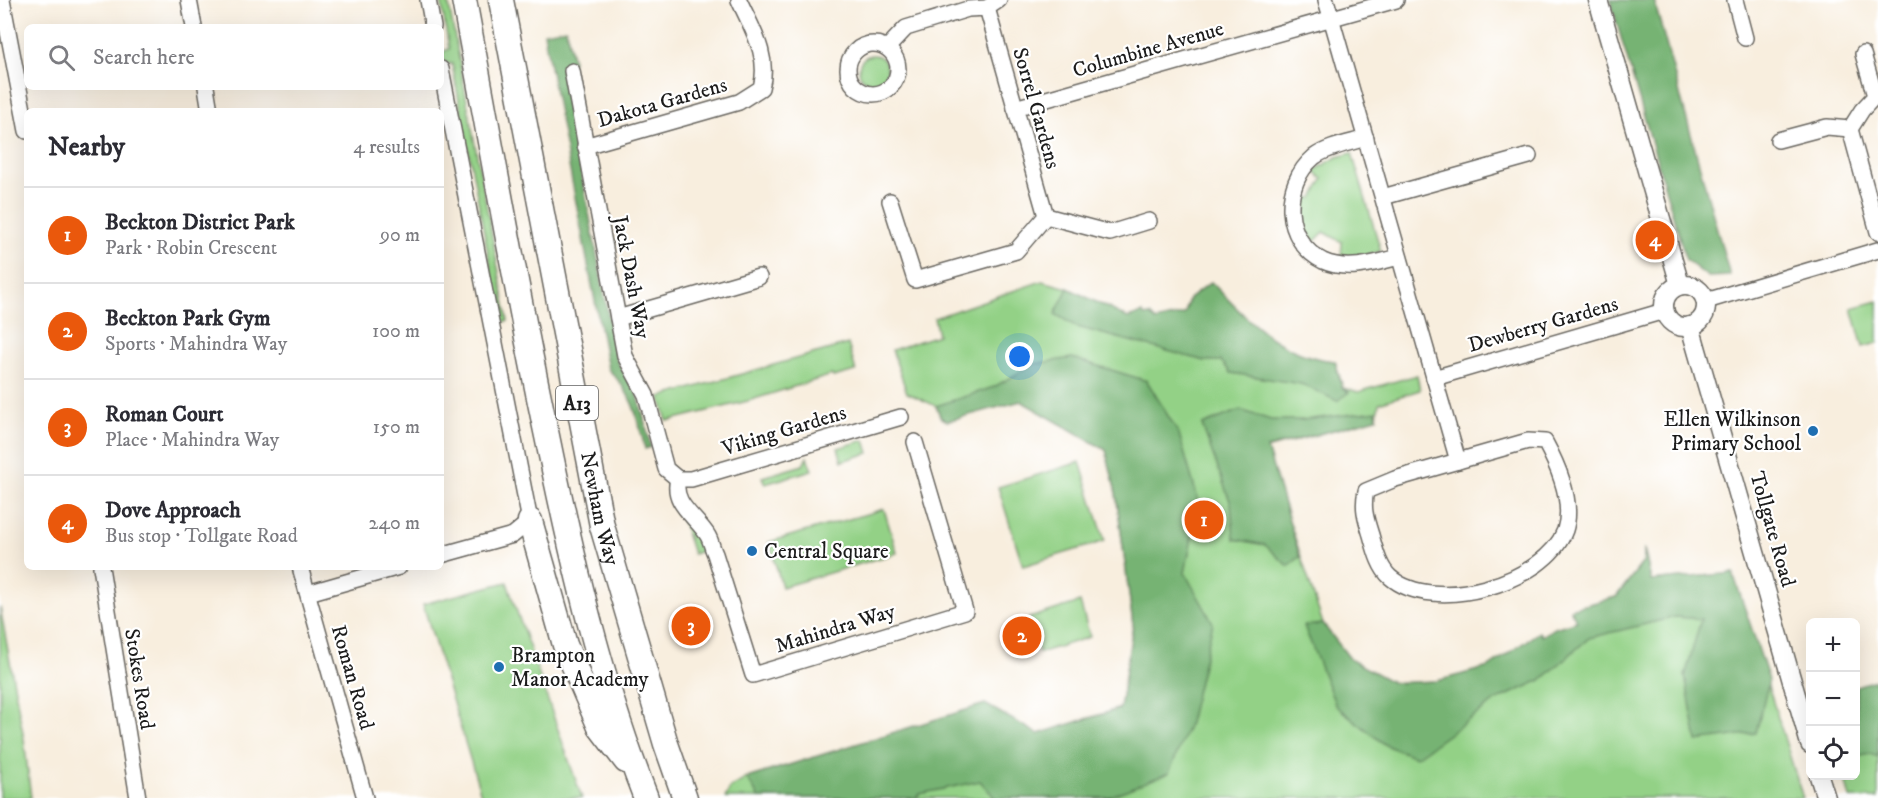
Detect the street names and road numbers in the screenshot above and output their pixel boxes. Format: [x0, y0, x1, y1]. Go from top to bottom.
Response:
street label: Columbine Avenue [1070, 16, 1227, 84]
street label: Sorrel Gardens [1006, 45, 1066, 172]
street label: Dakota Gardens [594, 72, 730, 134]
street label: Jack Dash Way [606, 212, 656, 342]
street label: Dewberry Gardens [1465, 291, 1621, 359]
road number: A13 [556, 386, 598, 420]
street label: Viking Gardens [718, 400, 850, 462]
street label: Newham Way [574, 450, 625, 570]
street label: Tollgate Road [1743, 469, 1801, 591]
street label: Mahindra Way [772, 598, 899, 660]
street label: Roman Road [325, 622, 380, 733]
street label: Stokes Road [118, 627, 160, 732]

